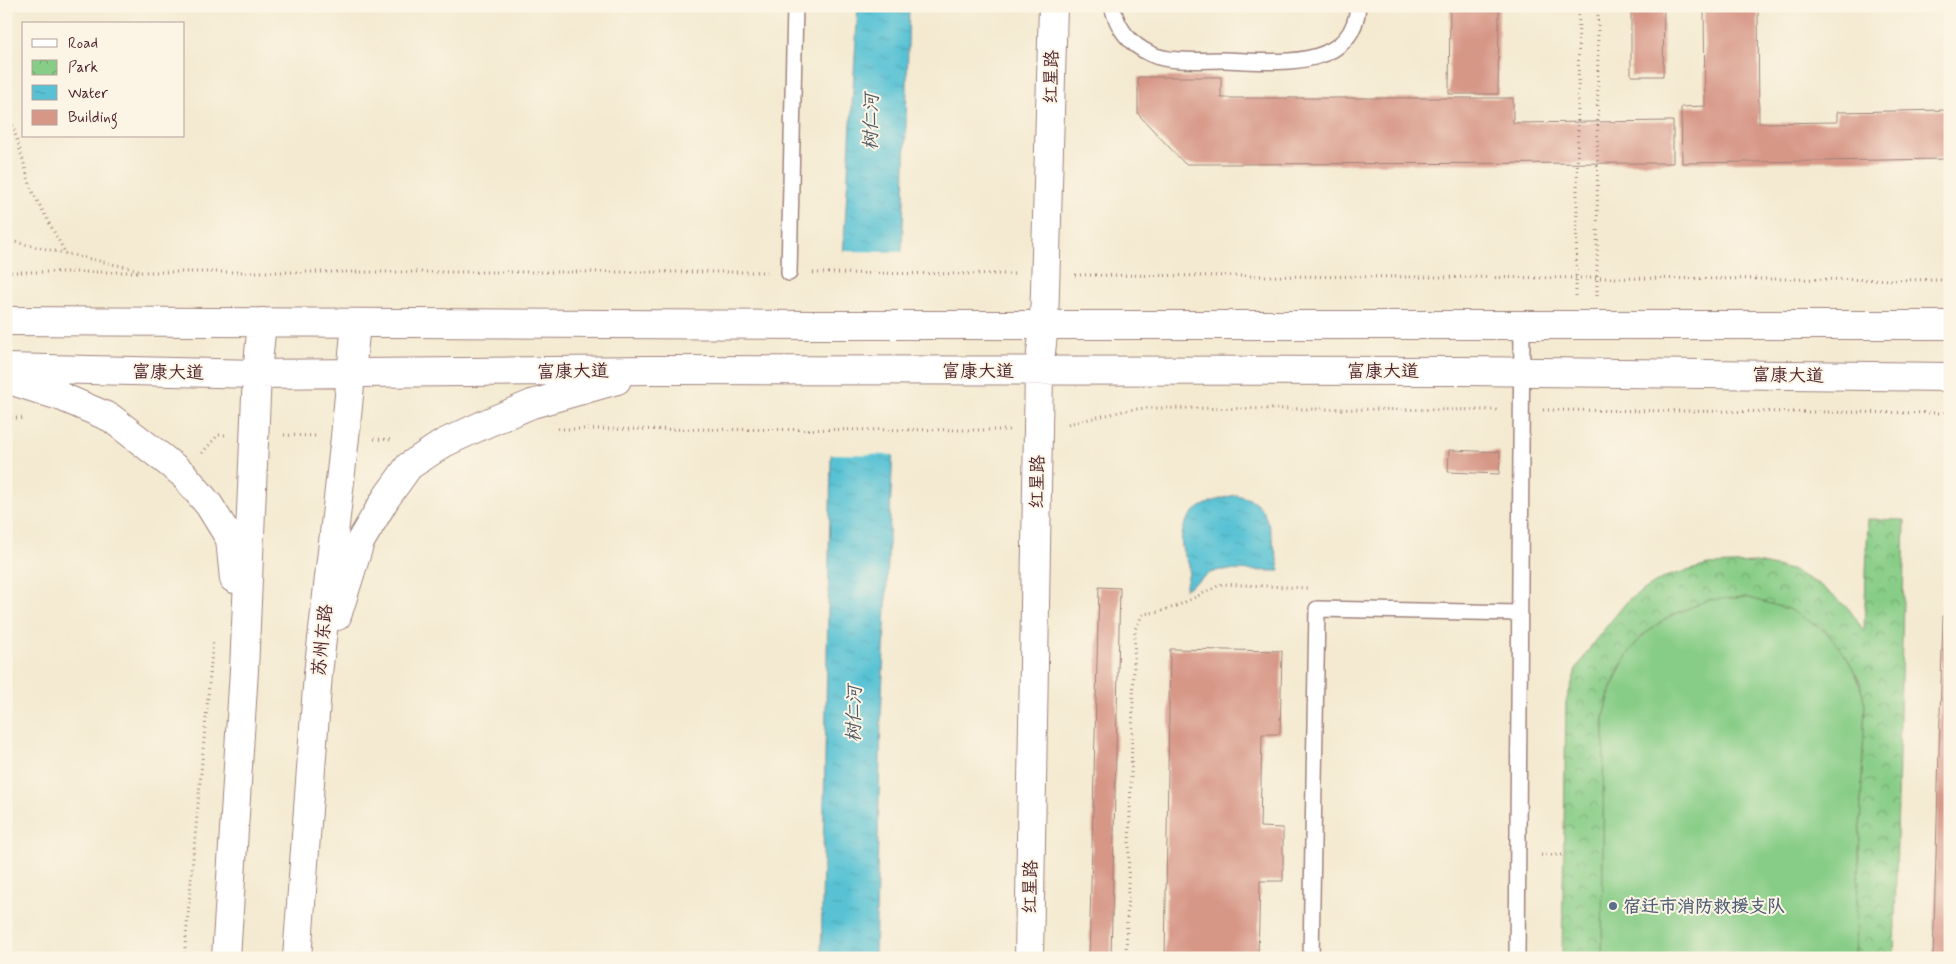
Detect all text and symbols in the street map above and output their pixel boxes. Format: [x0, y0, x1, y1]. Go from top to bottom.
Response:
legend [22, 22, 185, 138]
text: Road [68, 34, 98, 54]
street label: 红星路 [1040, 50, 1064, 104]
text: Park [68, 58, 98, 78]
text: Water [68, 84, 108, 104]
water label: 树仁河 [859, 90, 885, 151]
text: Building [68, 108, 118, 129]
street label: 富康大道 [537, 359, 609, 385]
street label: 富康大道 [132, 360, 204, 386]
street label: 富康大道 [942, 360, 1014, 384]
street label: 富康大道 [1347, 360, 1419, 384]
street label: 富康大道 [1752, 363, 1824, 389]
street label: 红星路 [1026, 455, 1050, 509]
street label: 苏州东路 [307, 603, 339, 677]
water label: 树仁河 [842, 682, 868, 743]
street label: 红星路 [1019, 860, 1043, 914]
place label: 宿迁市消防救援支队 [1623, 895, 1785, 919]
marker: 宿迁市消防救援支队 [1607, 900, 1619, 912]

